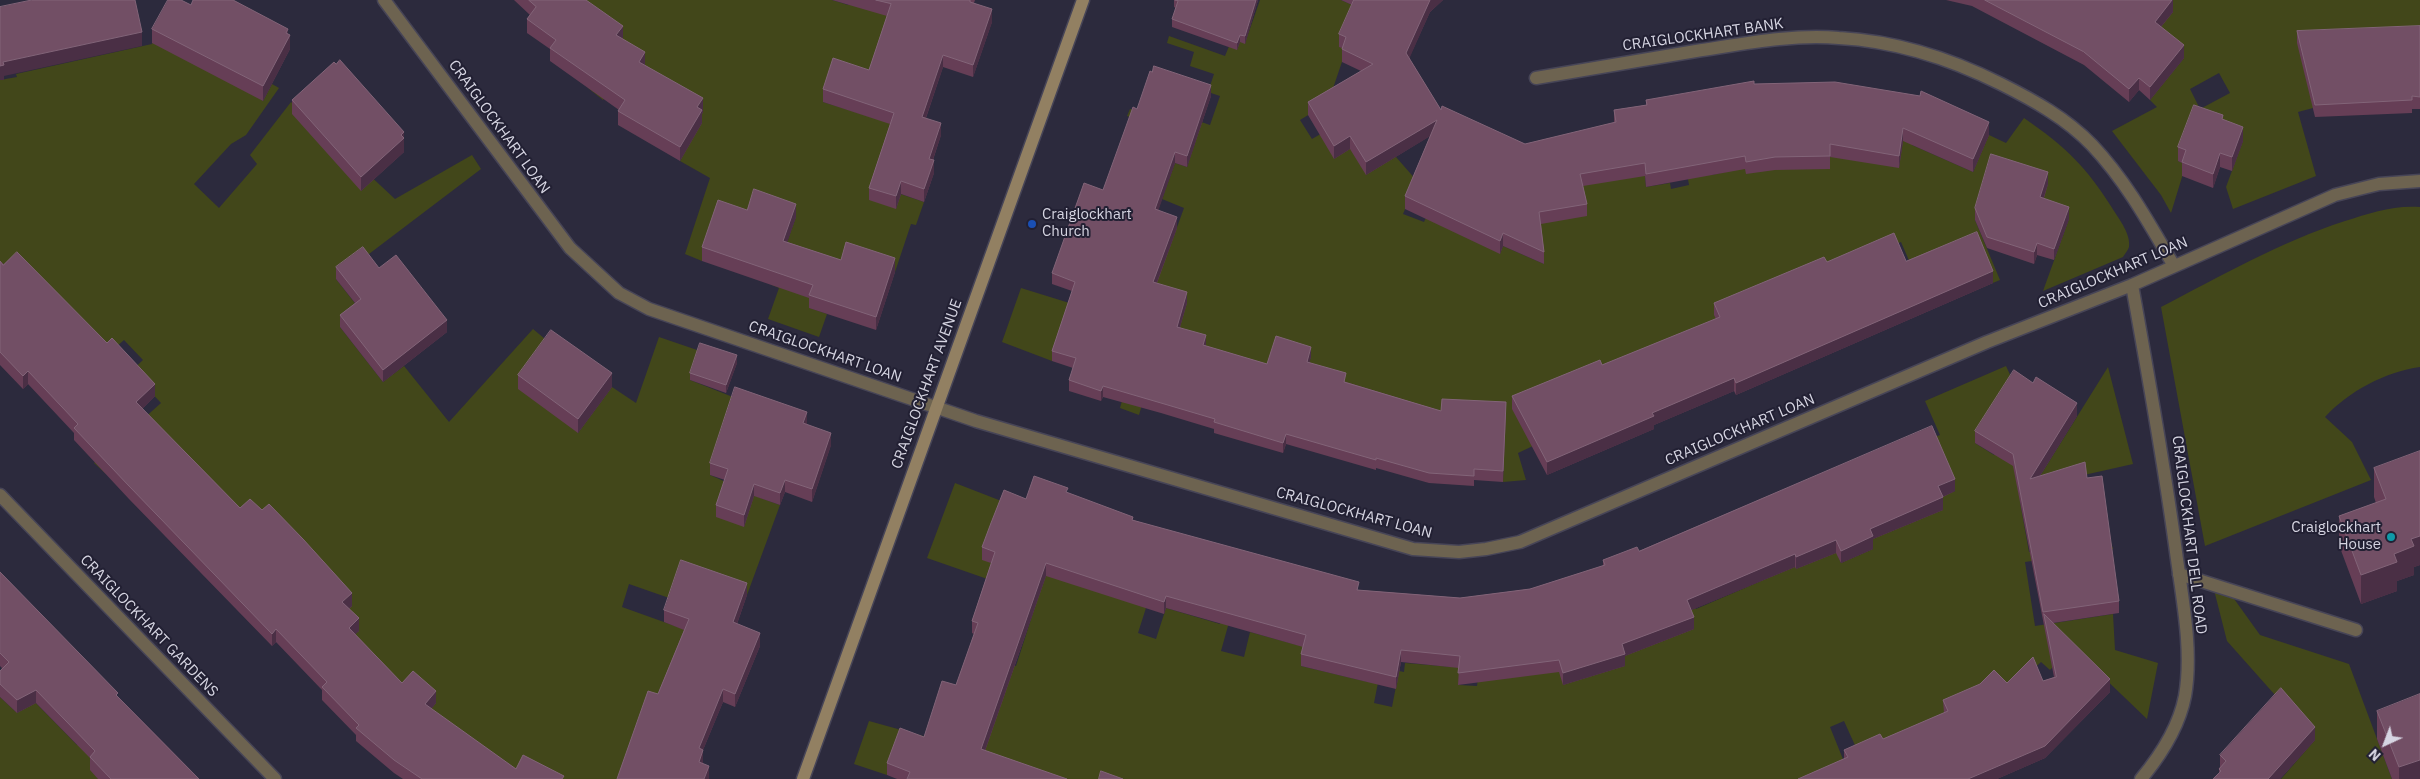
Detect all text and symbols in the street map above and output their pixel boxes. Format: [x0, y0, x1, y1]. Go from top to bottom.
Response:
street label: CRAIGLOCKHART BANK [1621, 15, 1785, 55]
street label: CRAIGLOCKHART LOAN [444, 57, 554, 197]
place label: Craiglockhart Church [1042, 206, 1132, 241]
marker: Craiglockhart Church [1026, 218, 1038, 230]
street label: CRAIGLOCKHART LOAN [2036, 233, 2190, 313]
street label: CRAIGLOCKHART AVENUE [888, 297, 966, 471]
street label: CRAIGLOCKHART LOAN [746, 317, 904, 387]
street label: CRAIGLOCKHART LOAN [1663, 390, 1817, 470]
street label: CRAIGLOCKHART DELL ROAD [2168, 435, 2210, 635]
street label: CRAIGLOCKHART LOAN [1274, 484, 1434, 542]
place label: Craiglockhart House [2291, 519, 2381, 554]
marker: Craiglockhart House [2385, 531, 2397, 543]
street label: CRAIGLOCKHART GARDENS [76, 551, 222, 701]
north arrow [2360, 719, 2410, 769]
text: N [2365, 745, 2385, 765]

